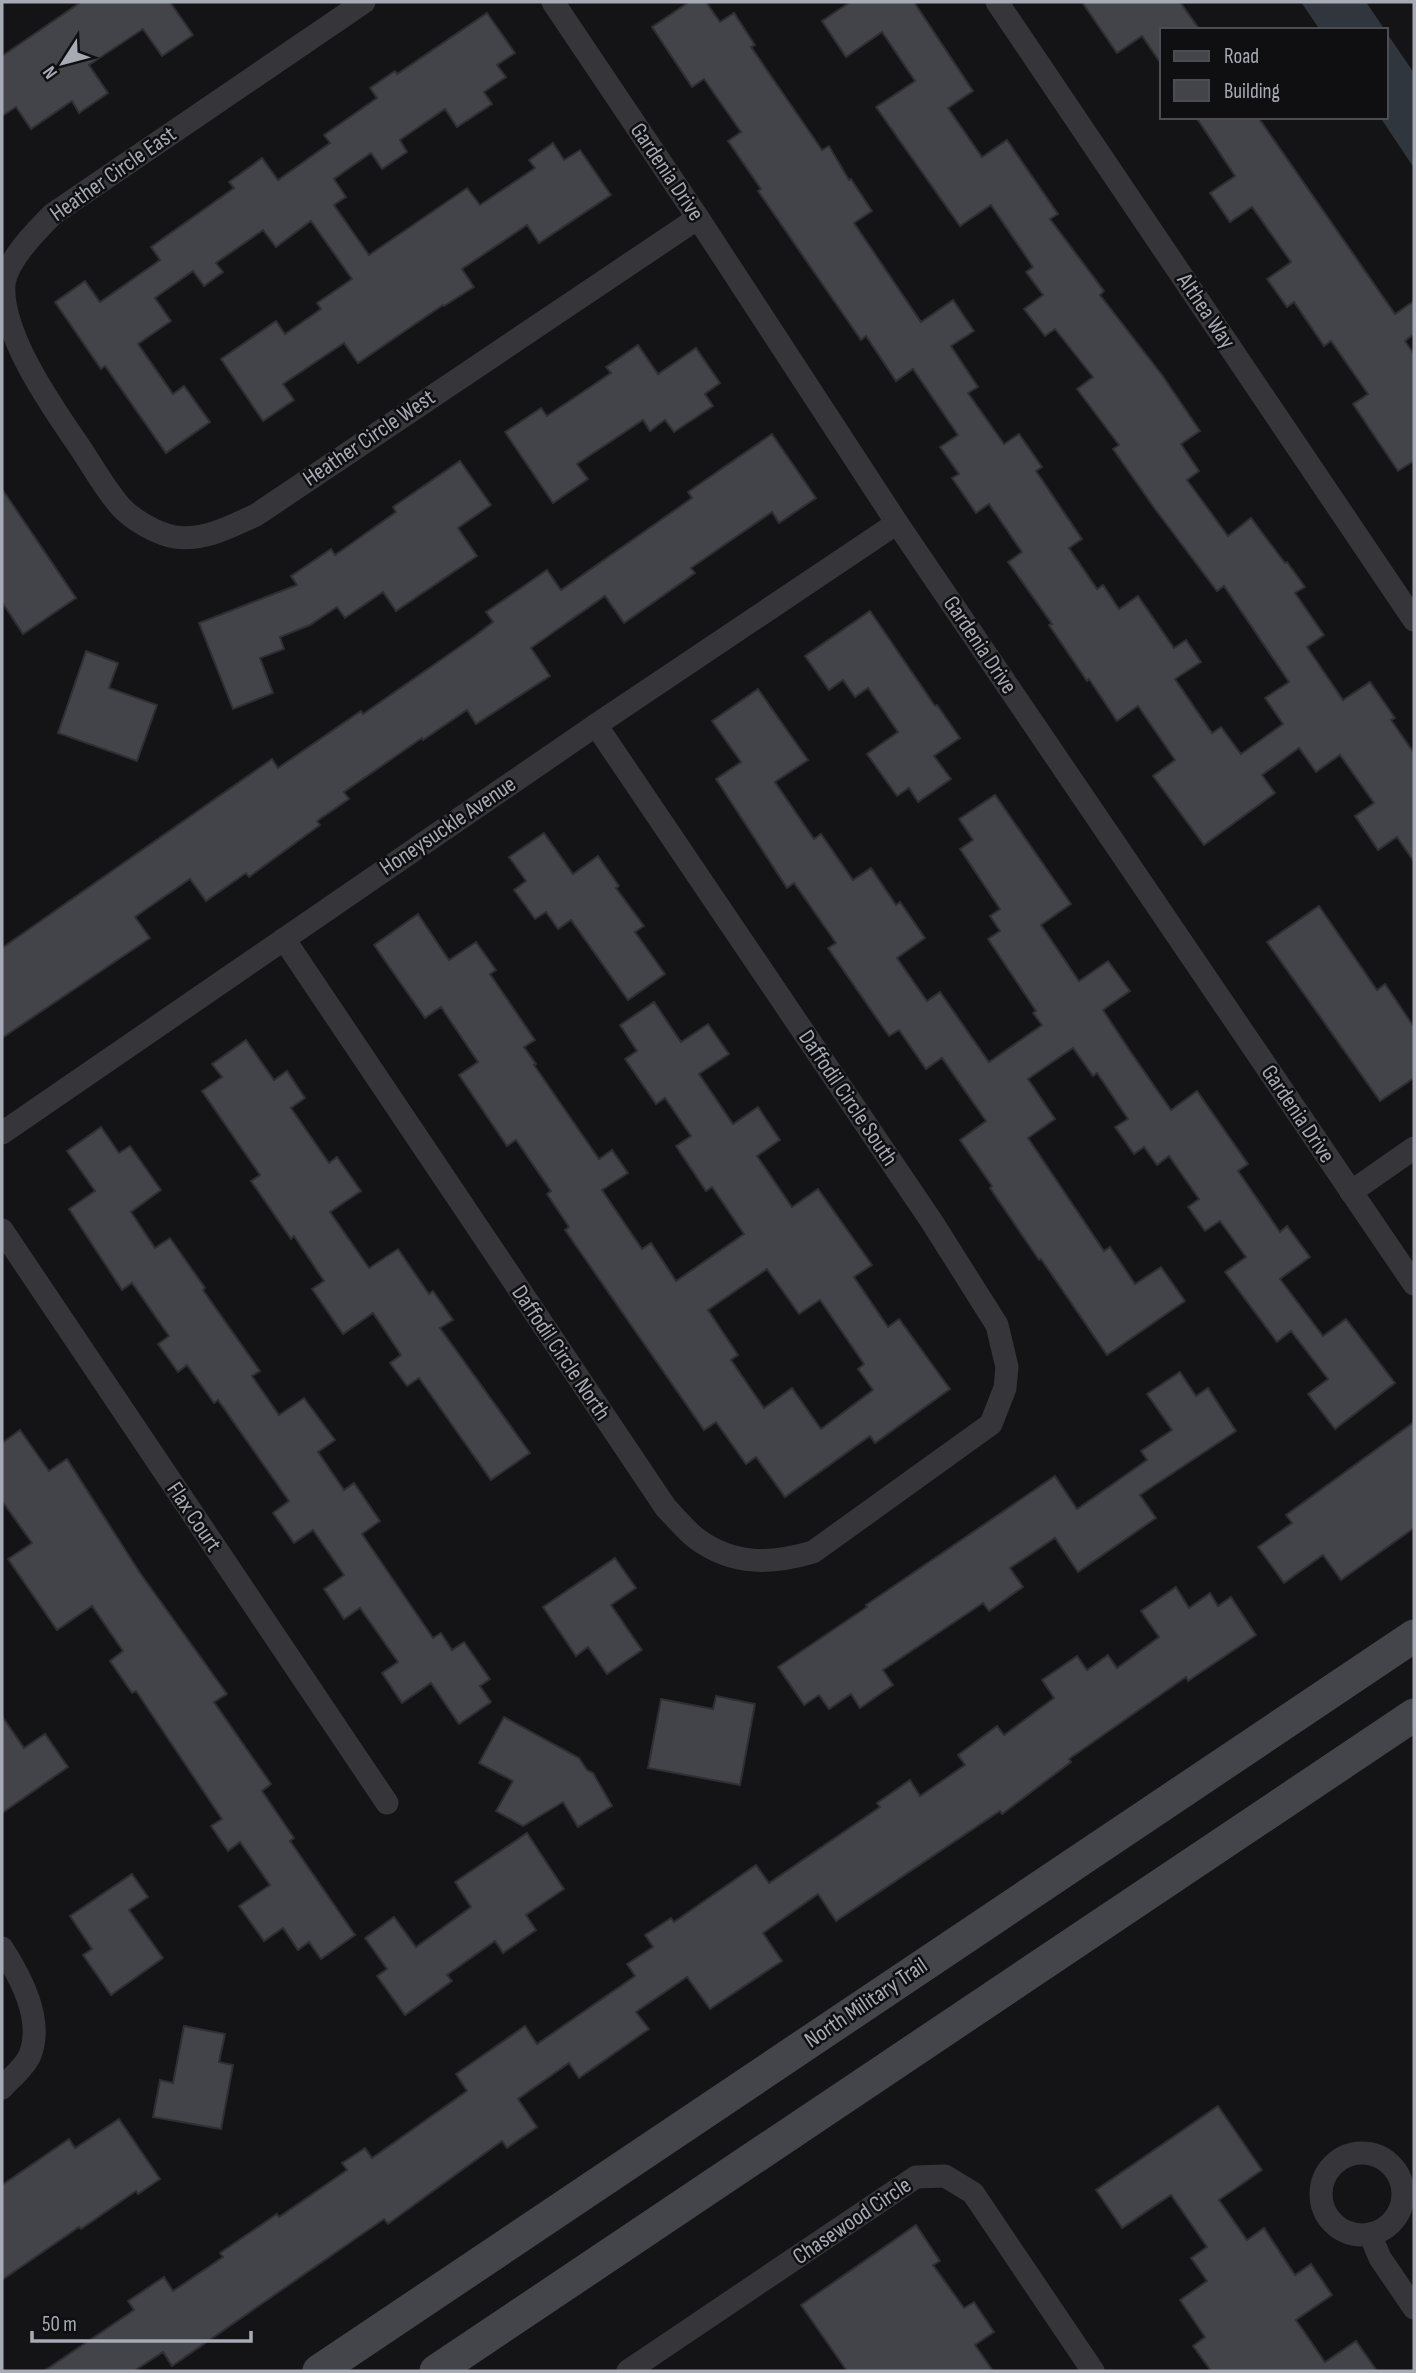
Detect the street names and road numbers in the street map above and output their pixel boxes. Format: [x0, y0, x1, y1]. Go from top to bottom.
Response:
street label: Gardenia Drive [624, 118, 710, 226]
street label: Heather Circle East [45, 120, 181, 228]
street label: Althea Way [1170, 267, 1241, 354]
street label: Heather Circle West [298, 384, 440, 492]
street label: Gardenia Drive [937, 591, 1023, 699]
street label: Honeysuckle Avenue [375, 770, 521, 882]
street label: Daffodil Circle South [792, 1025, 904, 1171]
street label: Gardenia Drive [1255, 1060, 1341, 1168]
street label: Daffodil Circle North [505, 1280, 617, 1426]
street label: Flax Court [161, 1477, 227, 1557]
street label: North Military Trail [799, 1952, 933, 2054]
street label: Chasewood Circle [787, 2171, 917, 2271]

